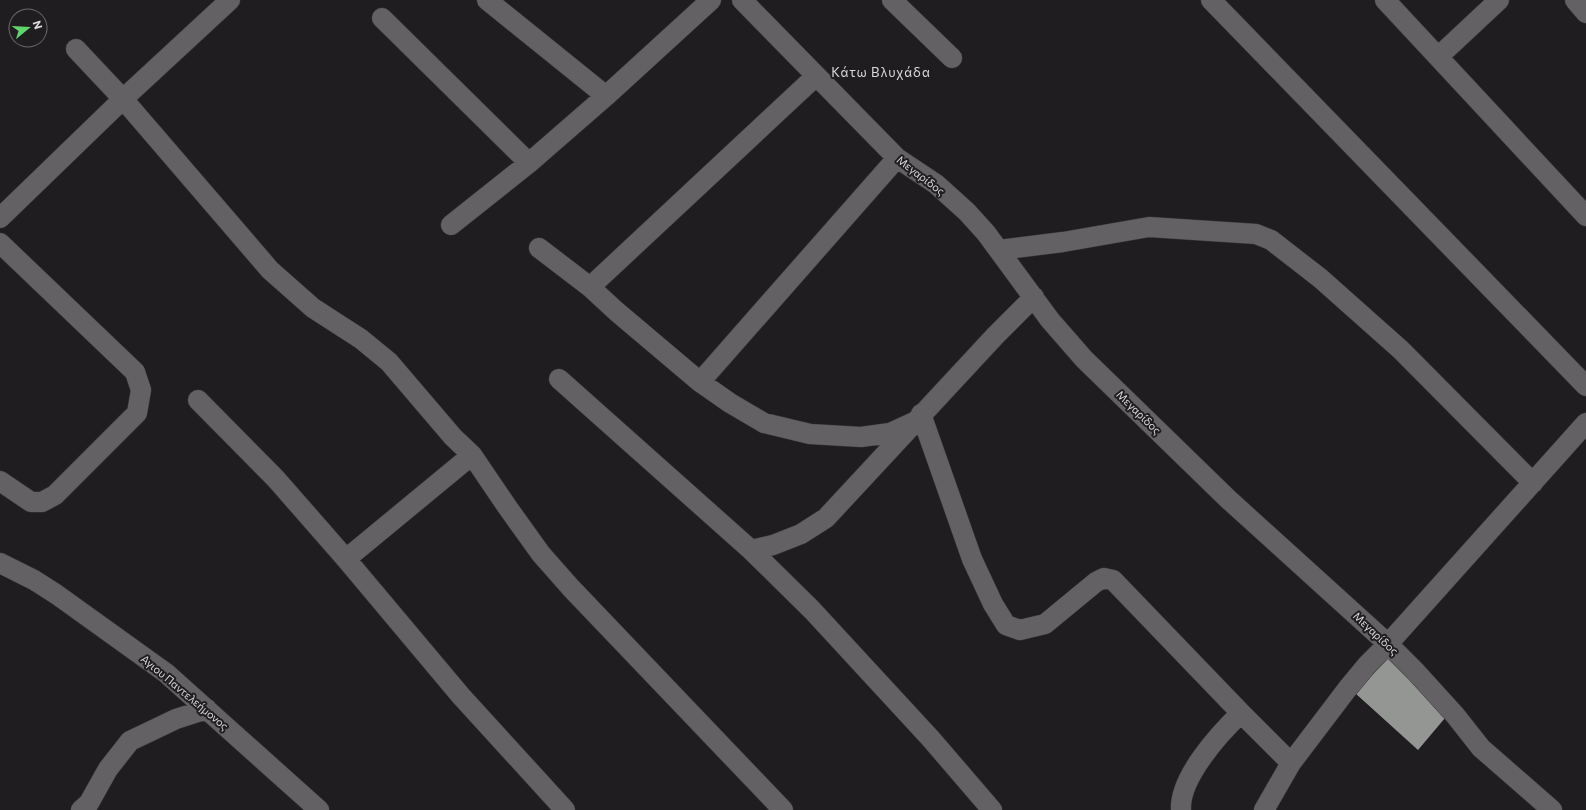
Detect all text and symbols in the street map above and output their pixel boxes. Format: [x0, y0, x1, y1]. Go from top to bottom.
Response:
north arrow [8, 8, 48, 48]
text: N [31, 19, 45, 31]
district label: Κάτω Βλυχάδα [831, 64, 931, 80]
street label: Μεγαρίδος [894, 153, 948, 197]
street label: Μεγαρίδος [1114, 388, 1164, 436]
street label: Μεγαρίδος [1351, 609, 1401, 657]
street label: Αγιου Παντελεήμονος [139, 652, 231, 732]

